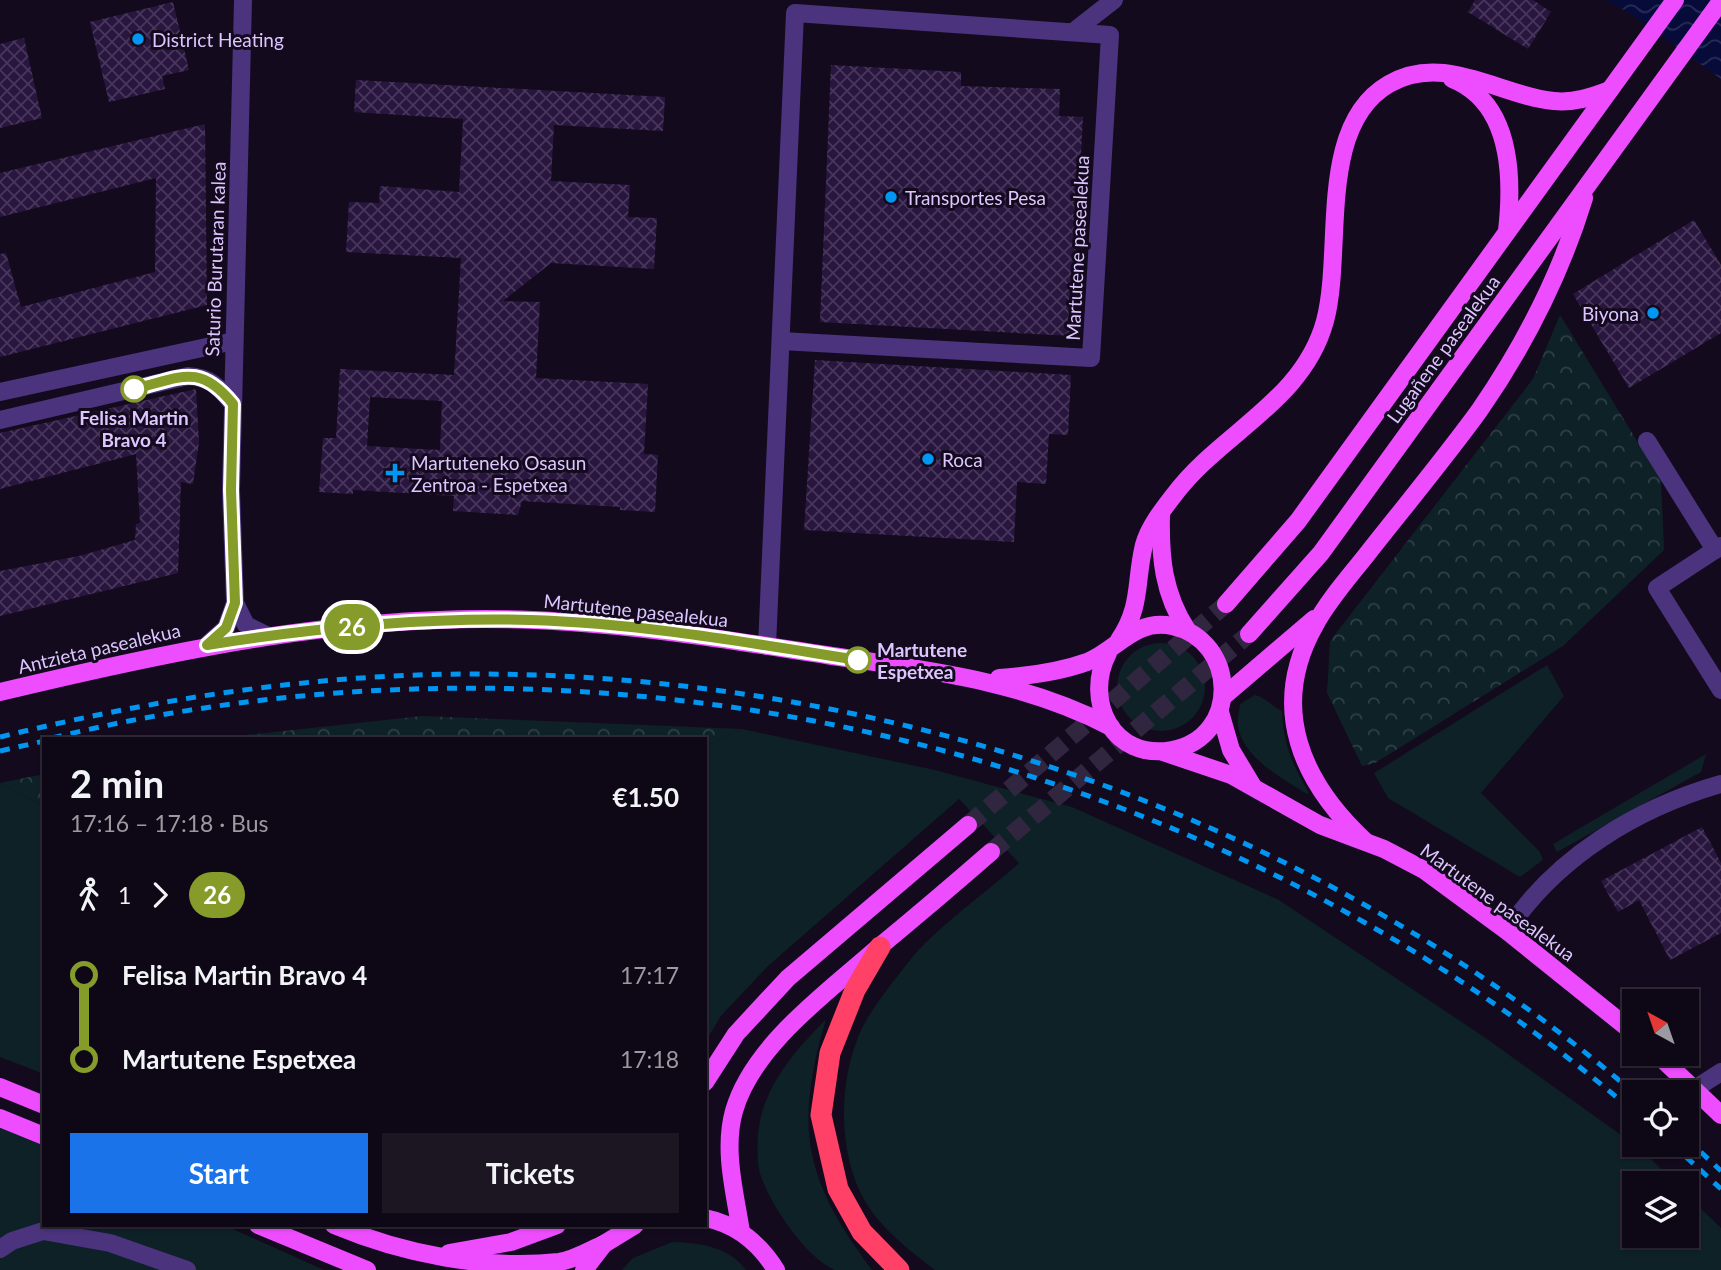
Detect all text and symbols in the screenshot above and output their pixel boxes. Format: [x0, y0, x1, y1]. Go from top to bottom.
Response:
place label: District Heating [152, 28, 284, 51]
marker: District Heating [130, 31, 146, 47]
street label: Martutene pasealekua [1061, 155, 1093, 341]
street label: Saturio Burutaran kalea [200, 161, 230, 357]
place label: Transportes Pesa [905, 186, 1046, 209]
marker: Transportes Pesa [883, 189, 899, 205]
street label: Lugañene pasealekua [1382, 271, 1504, 427]
place label: Biyona [1582, 302, 1639, 325]
marker: Biyona [1645, 305, 1661, 321]
marker: Felisa Martin Bravo 4 [121, 376, 147, 402]
place label: Felisa Martin Bravo 4 [79, 406, 189, 451]
place label: Roca [942, 448, 983, 471]
place label: Martuteneko Osasun Zentroa - Espetxea [411, 451, 586, 496]
marker: Roca [920, 451, 936, 467]
marker: Martuteneko Osasun Zentroa - Espetxea [385, 463, 405, 483]
street label: Martutene pasealekua [543, 589, 729, 631]
line badge: 26 [320, 604, 384, 650]
text: 26 [338, 612, 366, 641]
street label: Antzieta pasealekua [15, 618, 183, 678]
place label: Martutene Espetxea [877, 638, 967, 683]
marker: Martutene Espetxea [845, 647, 871, 673]
text: 2 min [70, 760, 164, 806]
text: €1.50 [613, 781, 679, 813]
text: 17:16 – 17:18 · Bus [70, 809, 269, 837]
street label: Martutene pasealekua [1416, 838, 1580, 966]
icon: walk [70, 876, 108, 914]
icon: forward [141, 876, 179, 914]
text: 26 [203, 880, 231, 909]
text: 1 [118, 881, 131, 909]
text: Felisa Martin Bravo 4 [122, 959, 367, 991]
text: 17:17 [620, 961, 679, 989]
north arrow [1622, 989, 1699, 1066]
map controls [1622, 989, 1699, 1248]
text: Martutene Espetxea [122, 1043, 356, 1075]
text: 17:18 [620, 1045, 679, 1073]
button: locate [1622, 1080, 1699, 1157]
button: Start [70, 1133, 368, 1213]
button: Tickets [382, 1133, 679, 1213]
button: layers [1622, 1171, 1699, 1248]

